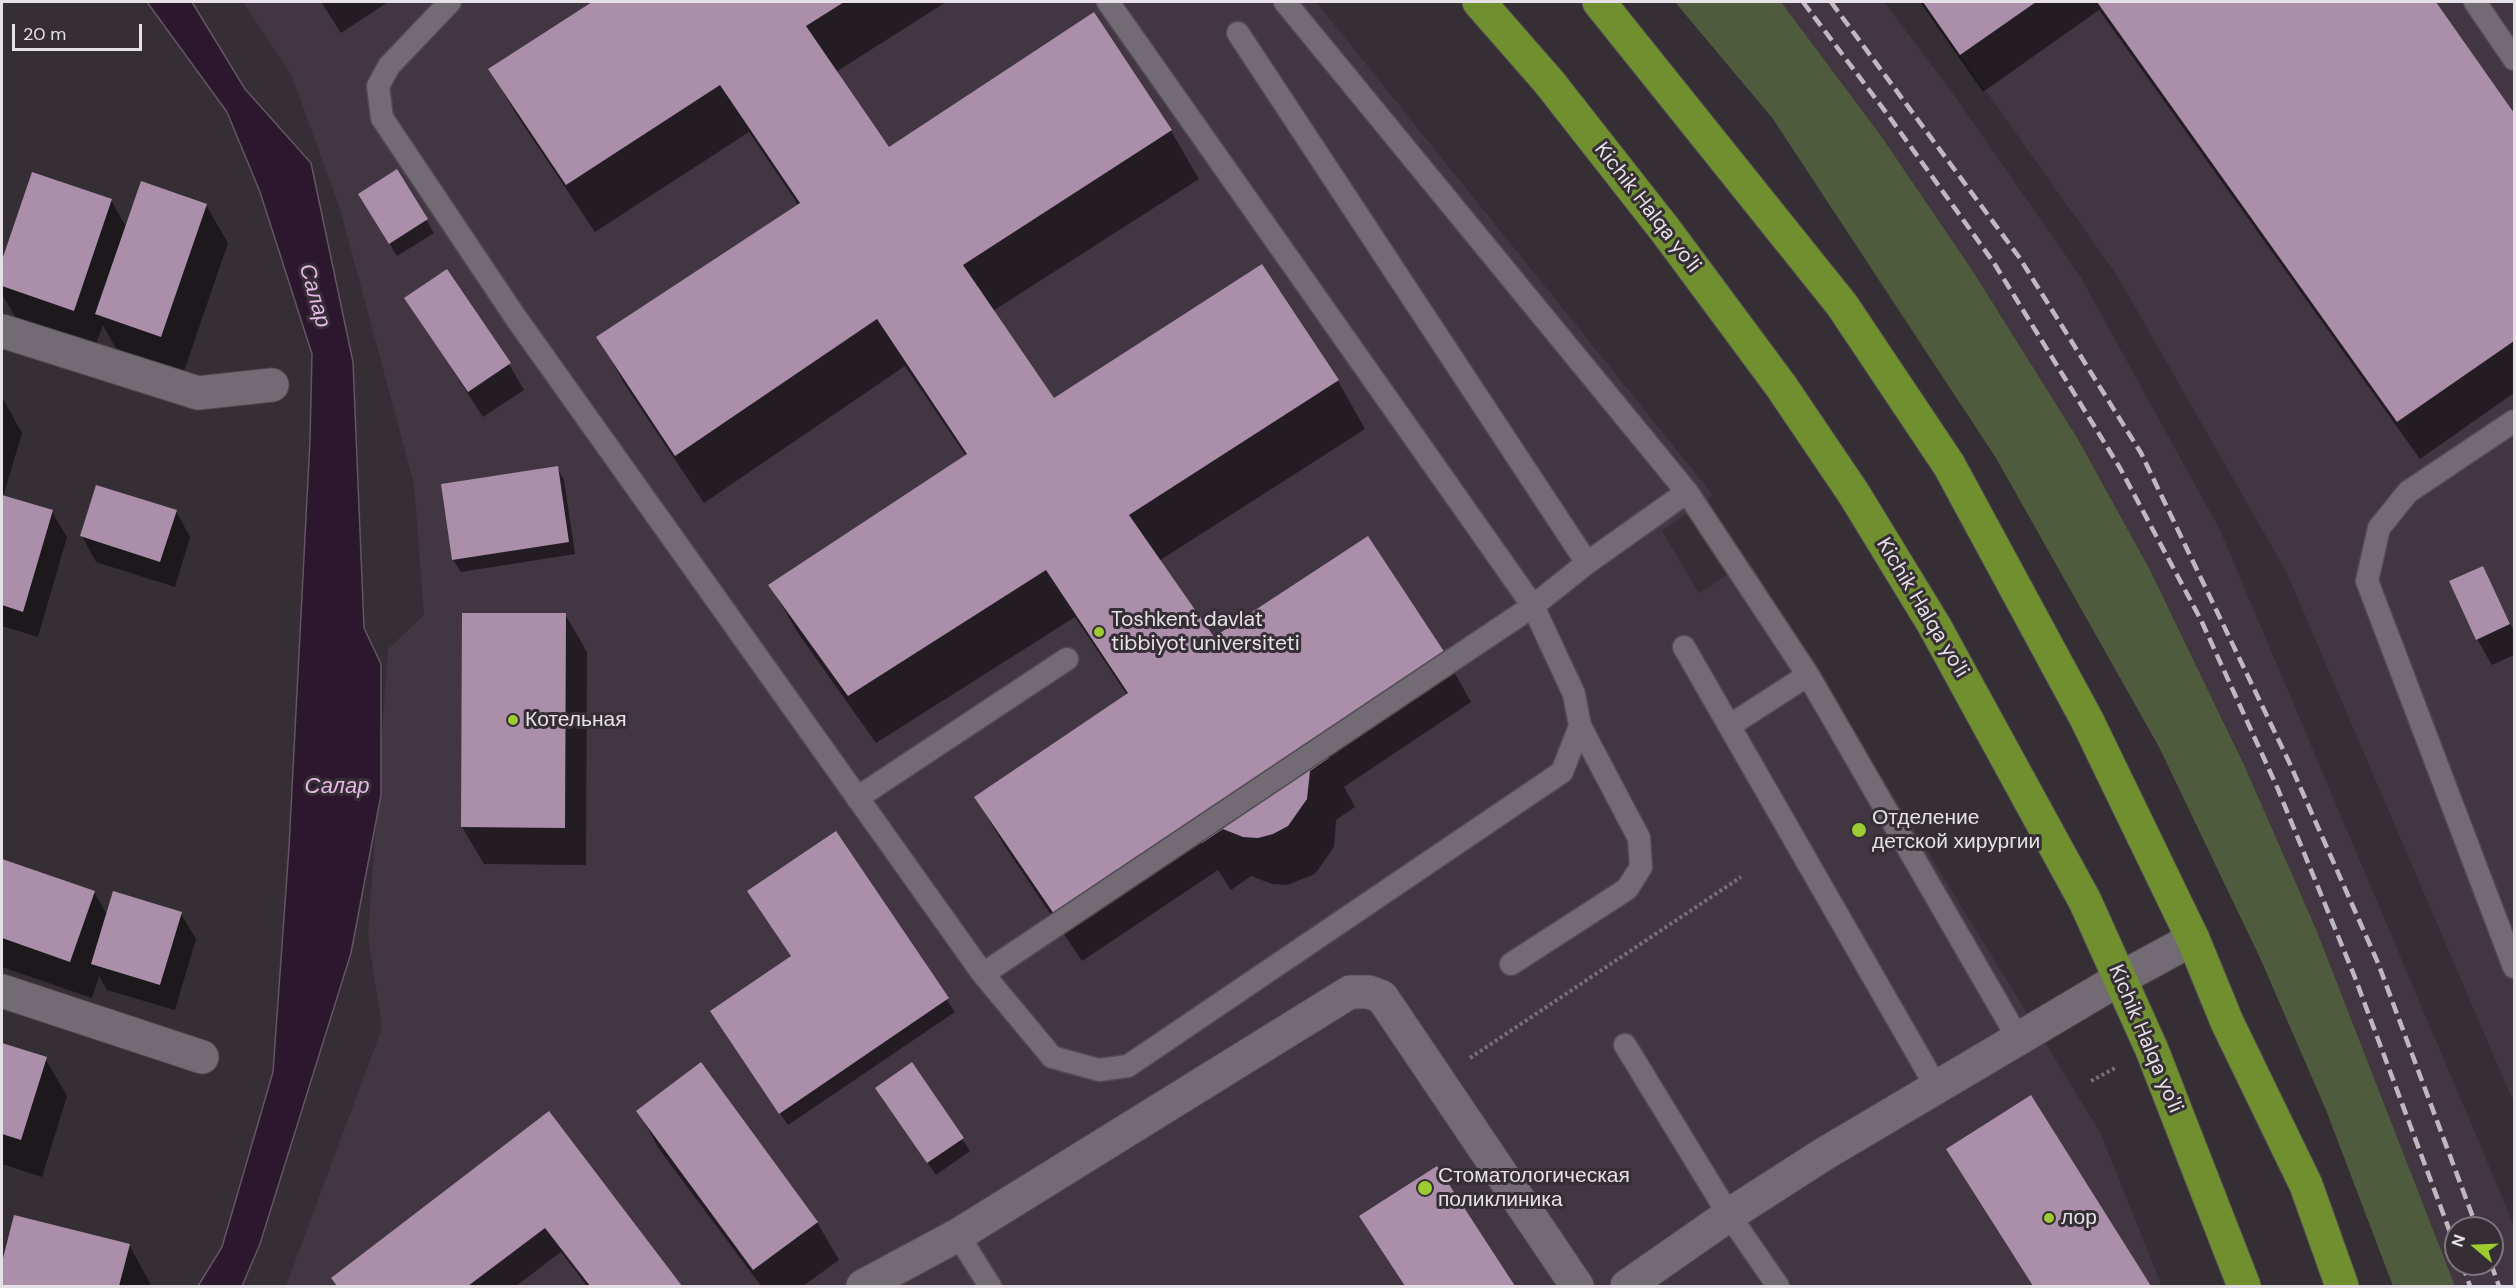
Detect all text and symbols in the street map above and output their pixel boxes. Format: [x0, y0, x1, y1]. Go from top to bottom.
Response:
scale bar [15, 12, 146, 50]
text: 20 m [23, 22, 66, 46]
street label: Kichik Halqa yo'li [1588, 138, 1706, 278]
water label: Салар [292, 261, 336, 331]
street label: Kichik Halqa yo'li [1870, 534, 1974, 682]
place label: Toshkent davlat tibbiyot universiteti [1111, 607, 1300, 657]
marker: Toshkent davlat tibbiyot universiteti [1092, 625, 1106, 639]
place label: Котельная [525, 707, 627, 733]
marker: Котельная [506, 713, 520, 727]
water label: Салар [304, 774, 370, 800]
place label: Отделение детской хирургии [1872, 805, 2040, 855]
marker: Отделение детской хирургии [1850, 821, 1868, 839]
street label: Kichik Halqa yo'li [2102, 961, 2188, 1117]
place label: Стоматологическая поликлиника [1438, 1163, 1630, 1213]
marker: Стоматологическая поликлиника [1416, 1179, 1434, 1197]
place label: лор [2061, 1205, 2097, 1231]
marker: лор [2042, 1211, 2056, 1225]
north arrow [2444, 1216, 2504, 1276]
text: N [2447, 1232, 2470, 1250]

